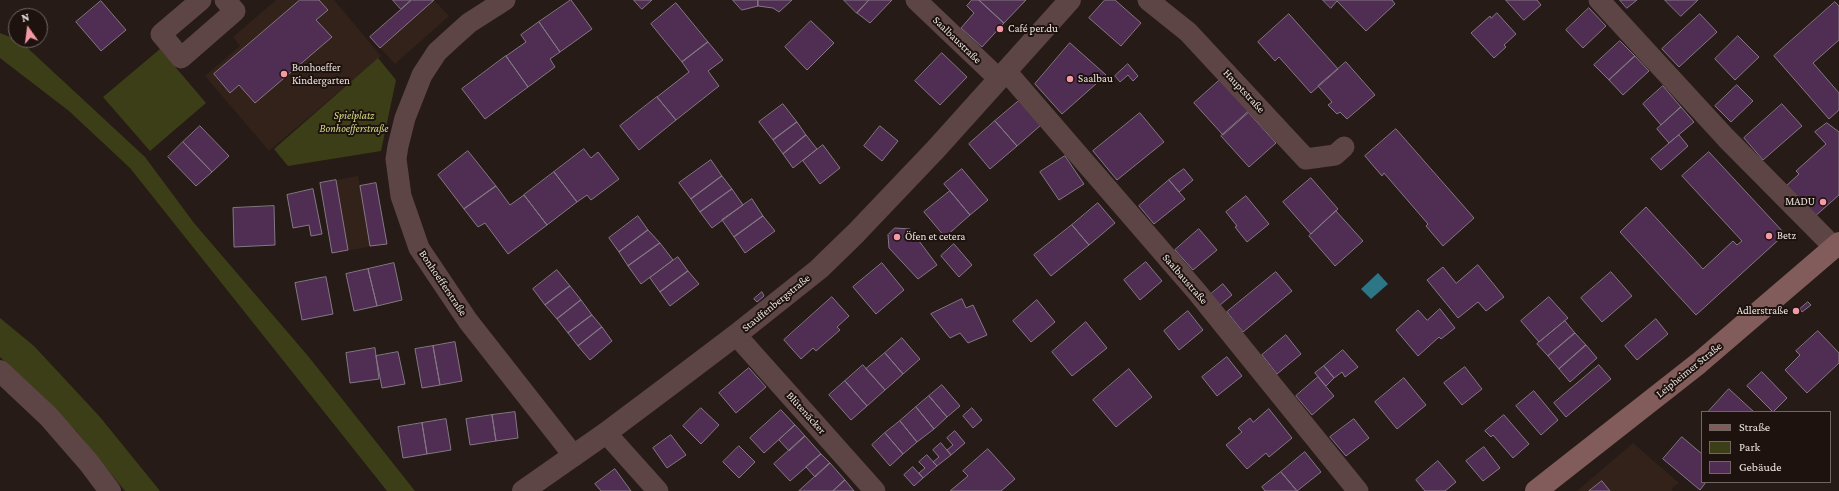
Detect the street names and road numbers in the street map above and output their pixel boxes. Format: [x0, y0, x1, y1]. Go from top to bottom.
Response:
street label: Saalbaustraße [930, 14, 984, 66]
street label: Hauptstraße [1220, 66, 1268, 116]
street label: Bonhoefferstraße [416, 248, 470, 318]
street label: Saalbaustraße [1160, 251, 1210, 307]
street label: Stauffenbergstraße [739, 271, 813, 335]
street label: Leipheimer Straße [1653, 339, 1725, 401]
street label: Blütenäcker [784, 389, 828, 437]

